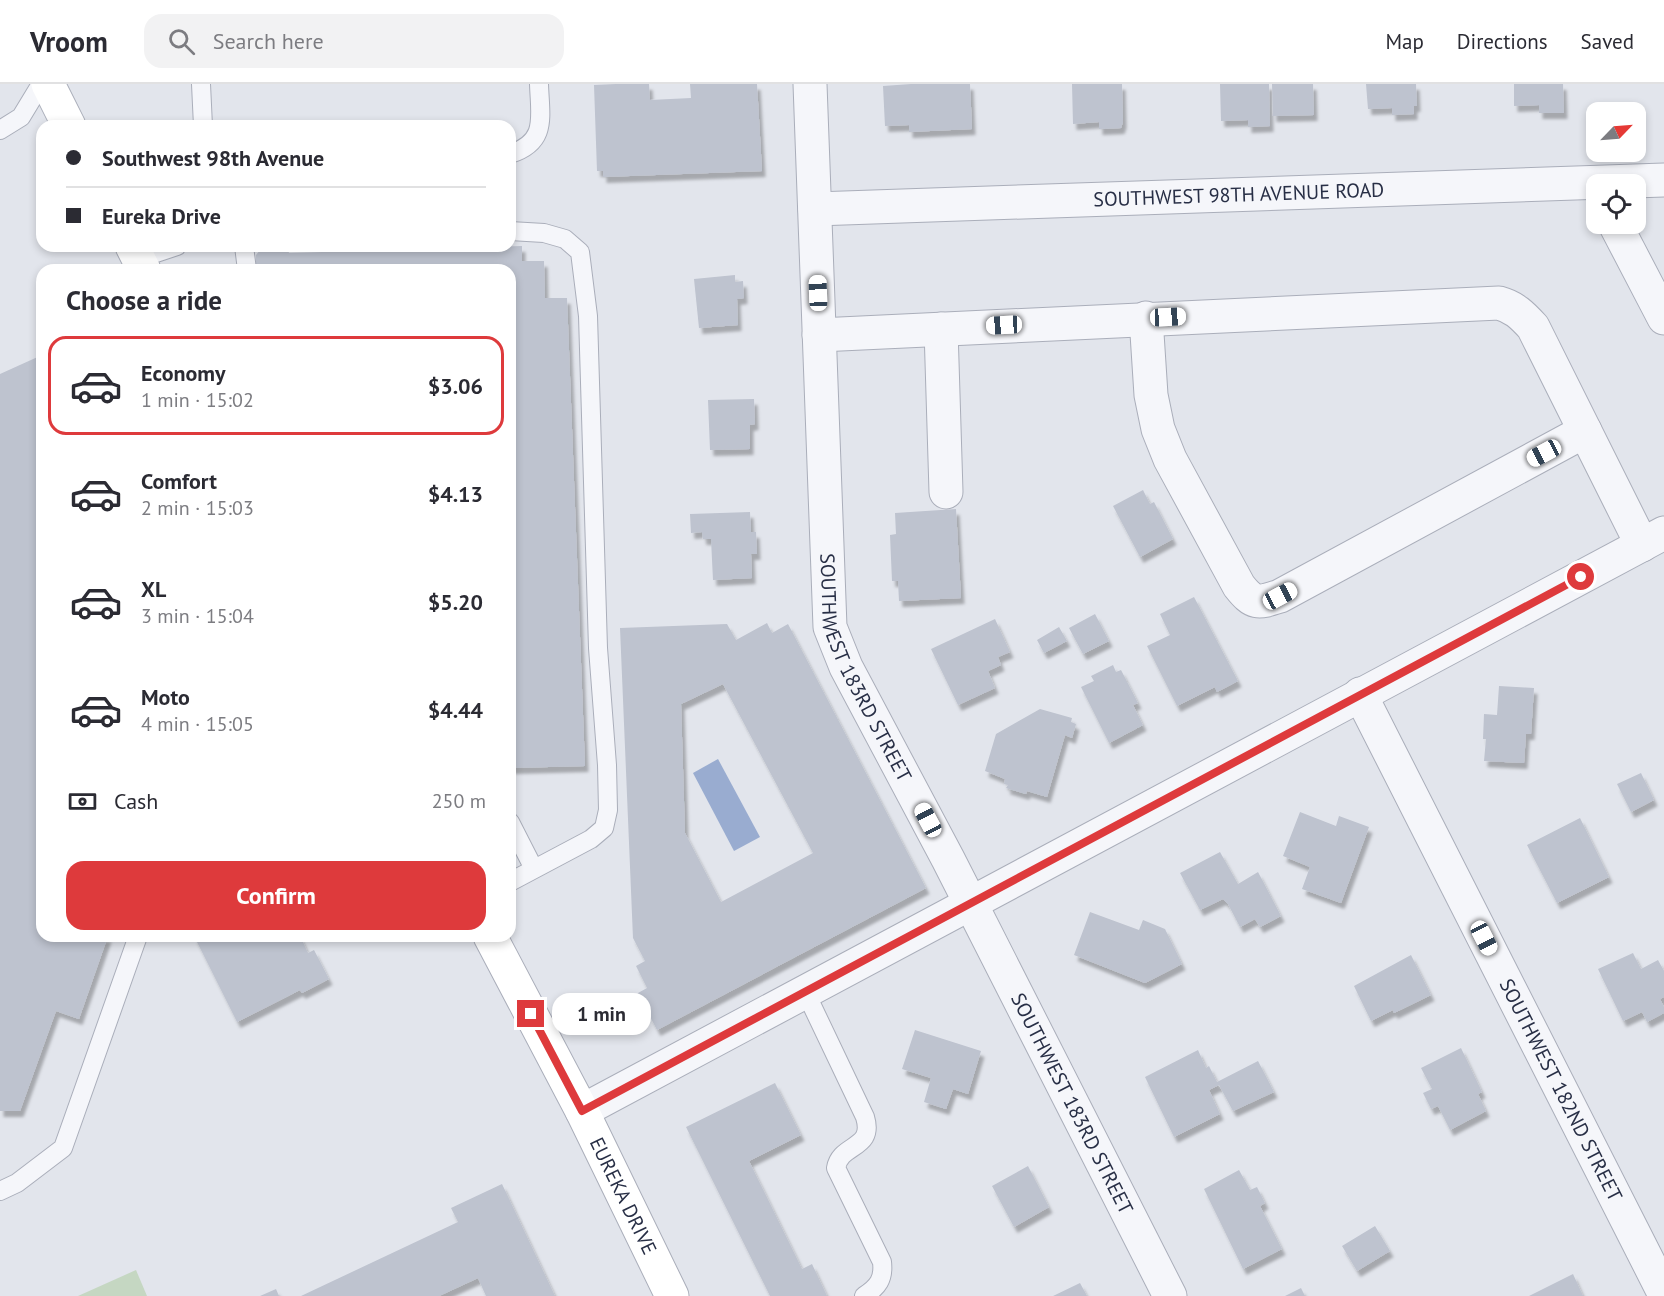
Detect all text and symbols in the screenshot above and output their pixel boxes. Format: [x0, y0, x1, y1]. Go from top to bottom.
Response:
search box [144, 14, 564, 68]
text: Vroom [30, 23, 108, 60]
icon: search [165, 25, 198, 58]
text: Search here [213, 27, 324, 55]
text: Map [1385, 28, 1424, 55]
text: Directions [1457, 28, 1548, 55]
text: Saved [1581, 28, 1634, 55]
north arrow [1586, 102, 1646, 162]
map controls [1586, 102, 1646, 234]
text: Southwest 98th Avenue [102, 144, 324, 172]
button: locate [1586, 174, 1646, 234]
street label: SOUTHWEST 98TH AVENUE ROAD [1093, 177, 1385, 212]
text: Eureka Drive [102, 202, 221, 230]
car [808, 275, 828, 311]
text: Choose a ride [66, 283, 222, 317]
car [1150, 307, 1186, 327]
car [986, 315, 1022, 335]
icon: car [69, 359, 123, 413]
text: Economy [141, 359, 225, 387]
text: $3.06 [428, 372, 483, 400]
text: 1 min · 15:02 [141, 387, 254, 413]
car [1524, 437, 1564, 469]
icon: car [69, 467, 123, 521]
text: Comfort [141, 467, 217, 495]
text: $4.13 [428, 480, 483, 508]
text: 2 min · 15:03 [141, 495, 254, 521]
street label: SOUTHWEST 183RD STREET [814, 553, 918, 786]
route start [1567, 563, 1594, 590]
icon: car [69, 575, 123, 629]
text: XL [141, 575, 166, 603]
car [1260, 580, 1300, 612]
text: $5.20 [428, 588, 483, 616]
text: 3 min · 15:04 [141, 603, 254, 629]
icon: car [69, 683, 123, 737]
text: Moto [141, 683, 190, 711]
text: $4.44 [428, 696, 483, 724]
text: 4 min · 15:05 [141, 711, 254, 737]
icon: cash [66, 785, 99, 818]
text: Cash [114, 787, 158, 815]
text: 250 m [432, 788, 486, 814]
car [912, 800, 944, 840]
button: Confirm [66, 861, 486, 930]
car [1468, 918, 1500, 958]
street label: SOUTHWEST 182ND STREET [1494, 974, 1628, 1206]
street label: SOUTHWEST 183RD STREET [1005, 988, 1139, 1218]
callout: 1 min [552, 993, 651, 1035]
route end [517, 1000, 544, 1027]
text: 1 min [577, 1001, 626, 1027]
street label: EUREKA DRIVE [584, 1133, 663, 1259]

